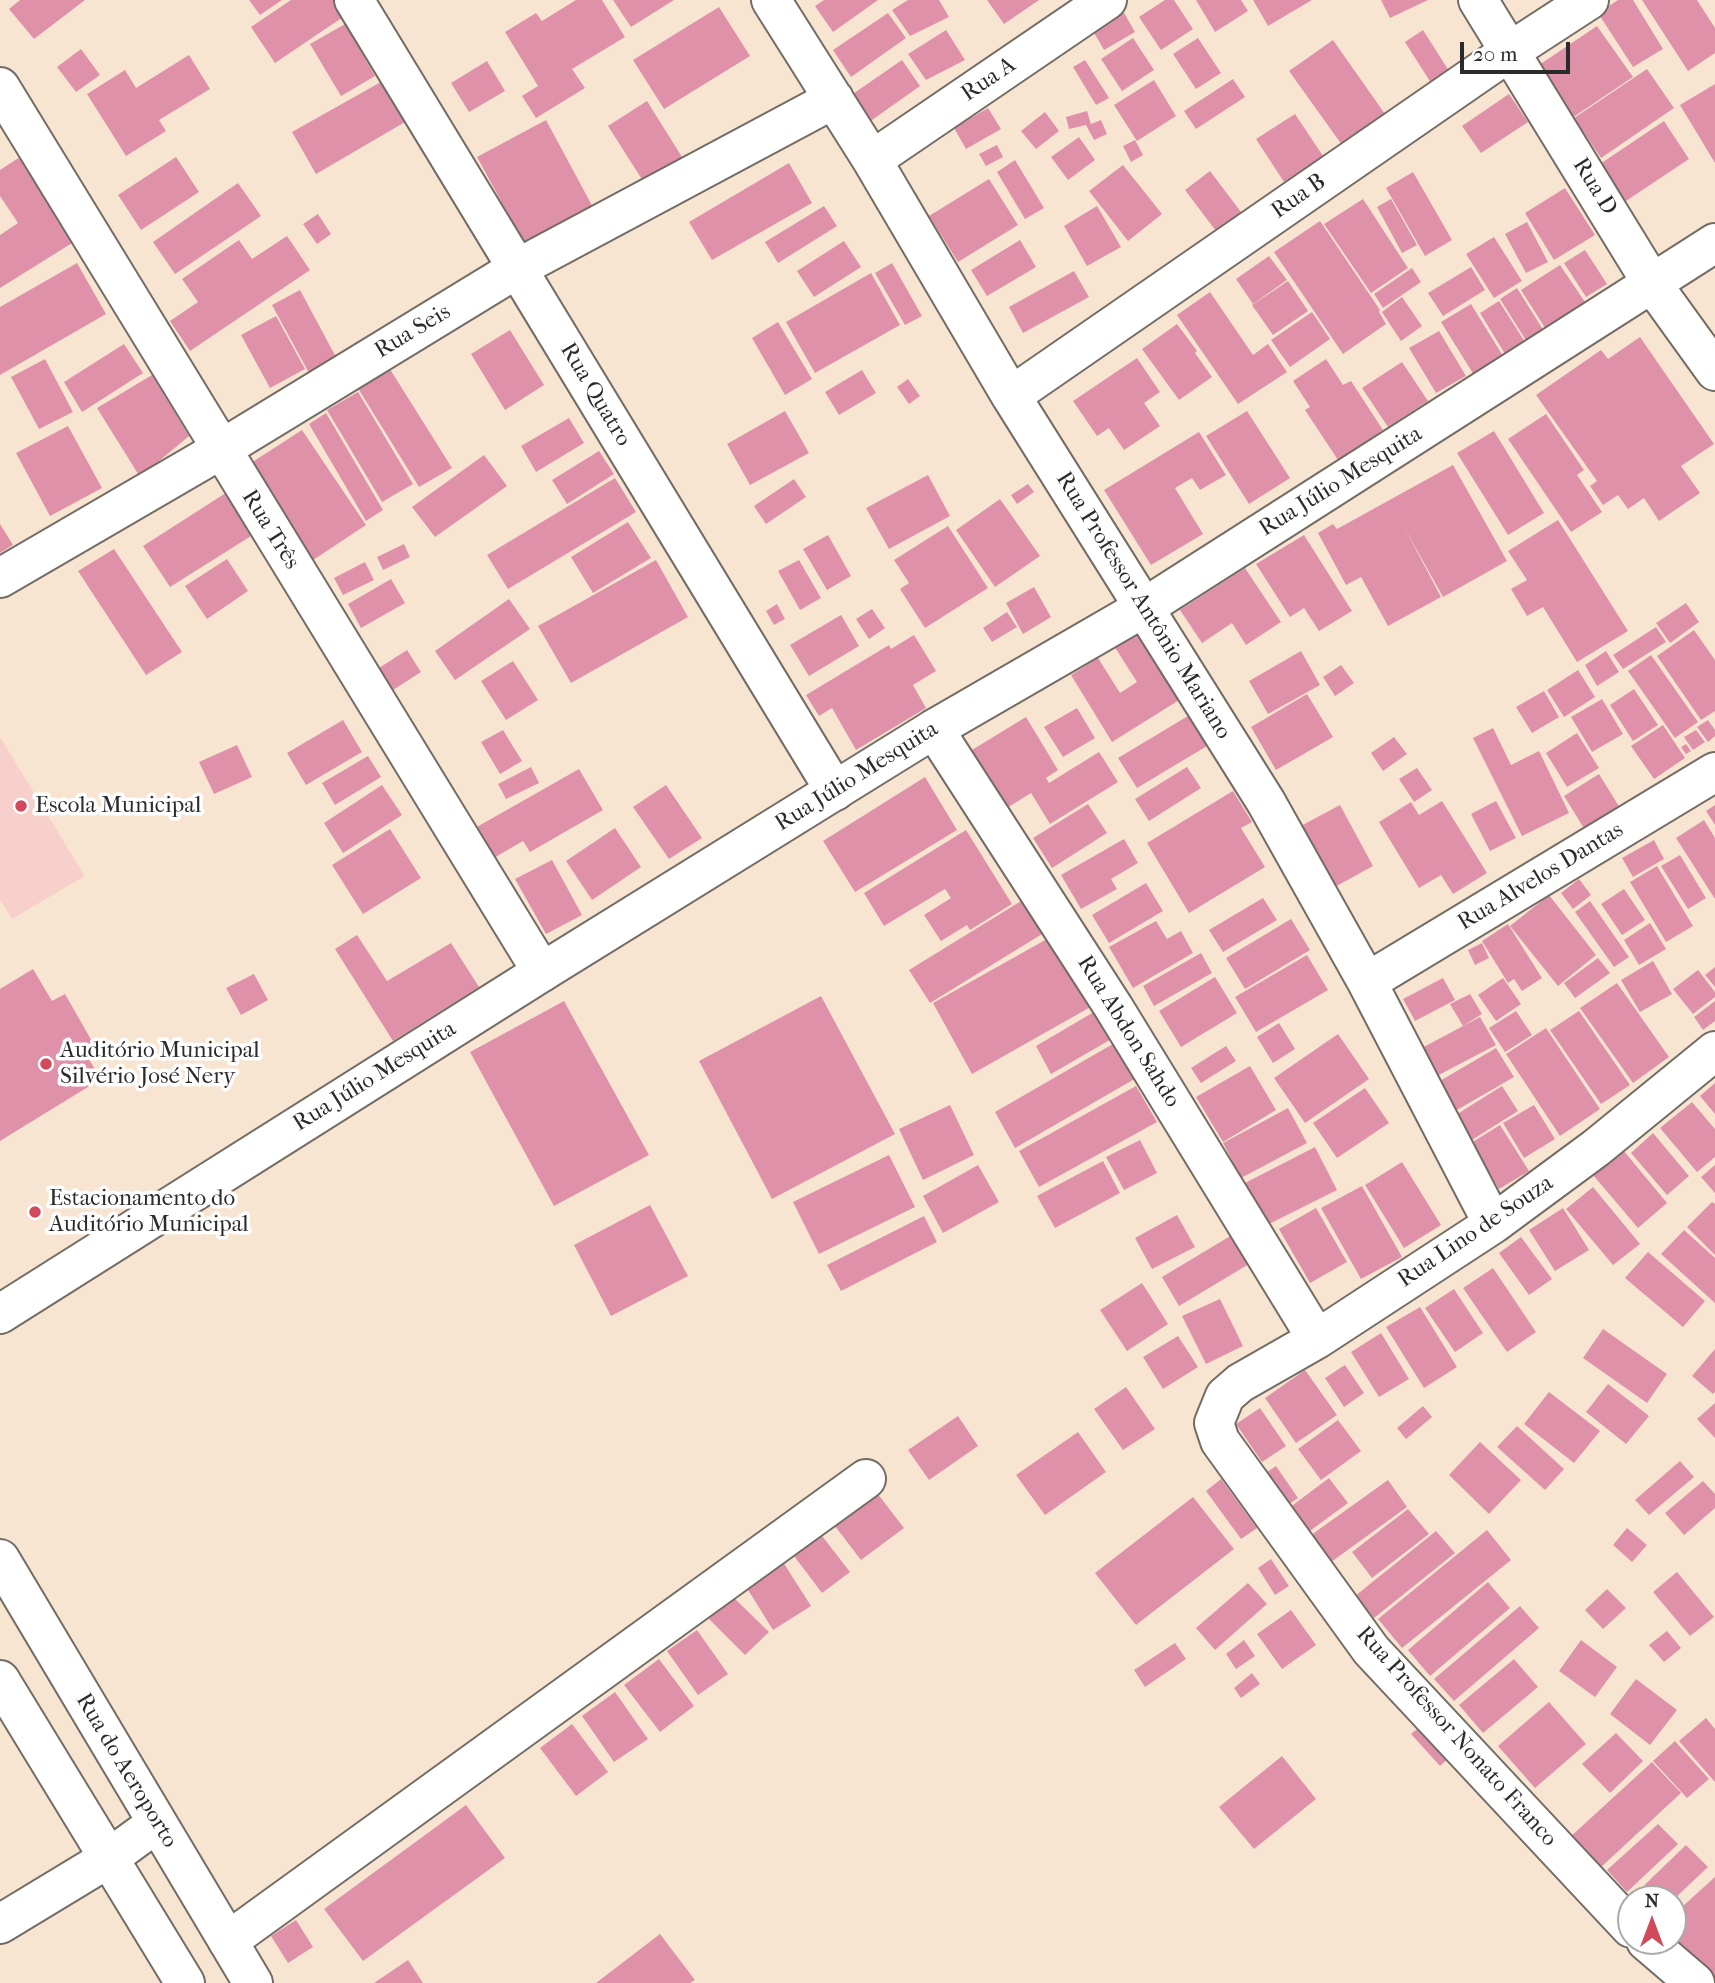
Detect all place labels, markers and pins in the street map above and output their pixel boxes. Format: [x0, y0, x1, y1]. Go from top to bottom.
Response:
place label: Escola Municipal [35, 792, 201, 820]
marker: Escola Municipal [13, 798, 29, 814]
place label: Auditório Municipal Silvério José Nery [60, 1037, 260, 1091]
marker: Auditório Municipal Silvério José Nery [38, 1056, 54, 1072]
place label: Estacionamento do Auditório Municipal [49, 1185, 249, 1239]
marker: Estacionamento do Auditório Municipal [27, 1204, 43, 1220]

